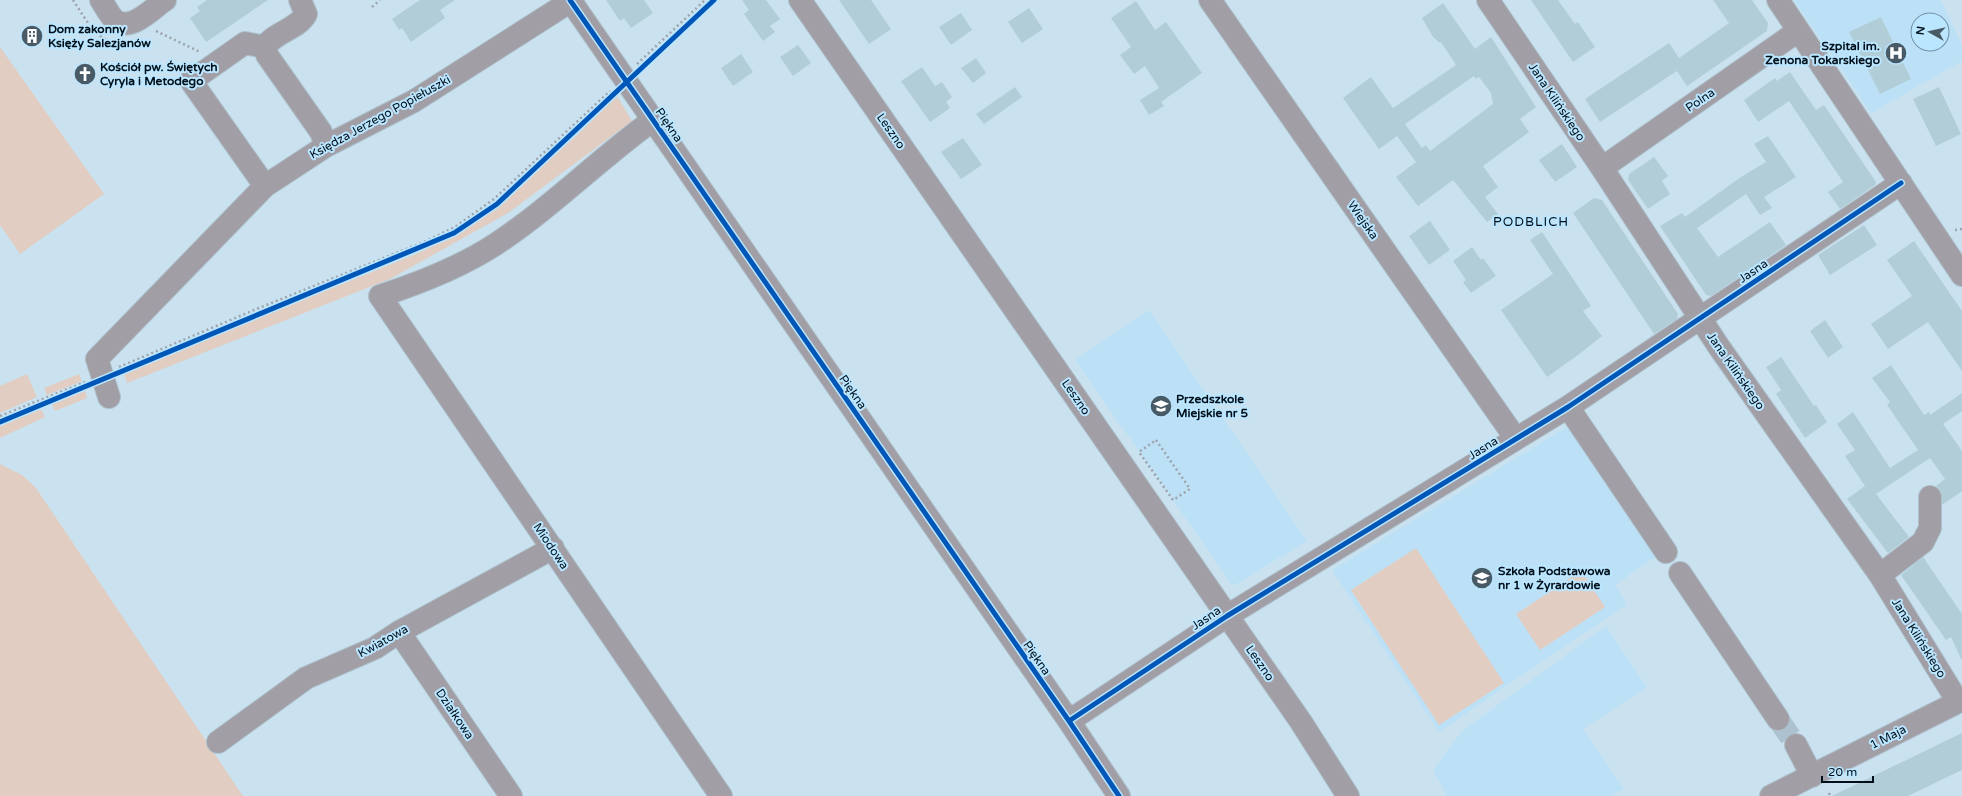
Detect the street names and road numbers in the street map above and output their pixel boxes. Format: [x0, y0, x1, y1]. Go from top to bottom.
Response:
street label: Jana Kilińskiego [1526, 60, 1588, 144]
street label: Księdza Jerzego Popiełuszki [307, 72, 453, 162]
street label: Polna [1683, 85, 1717, 115]
street label: Piękna [652, 105, 686, 145]
street label: Leszno [874, 111, 908, 151]
street label: Wiejska [1345, 198, 1381, 242]
street label: Jasna [1736, 256, 1770, 286]
street label: Jana Kilińskiego [1704, 330, 1768, 412]
street label: Piękna [836, 372, 870, 412]
street label: Leszno [1059, 377, 1093, 417]
street label: Jasna [1466, 434, 1500, 462]
street label: Miodowa [530, 520, 572, 572]
street label: Jana Kilińskiego [1889, 596, 1949, 680]
street label: Jasna [1189, 603, 1223, 633]
street label: Kwiatowa [356, 622, 410, 660]
street label: Piękna [1020, 638, 1054, 678]
street label: Leszno [1243, 643, 1277, 683]
street label: Działkowa [433, 686, 477, 742]
street label: 1 Maja [1868, 722, 1908, 752]

